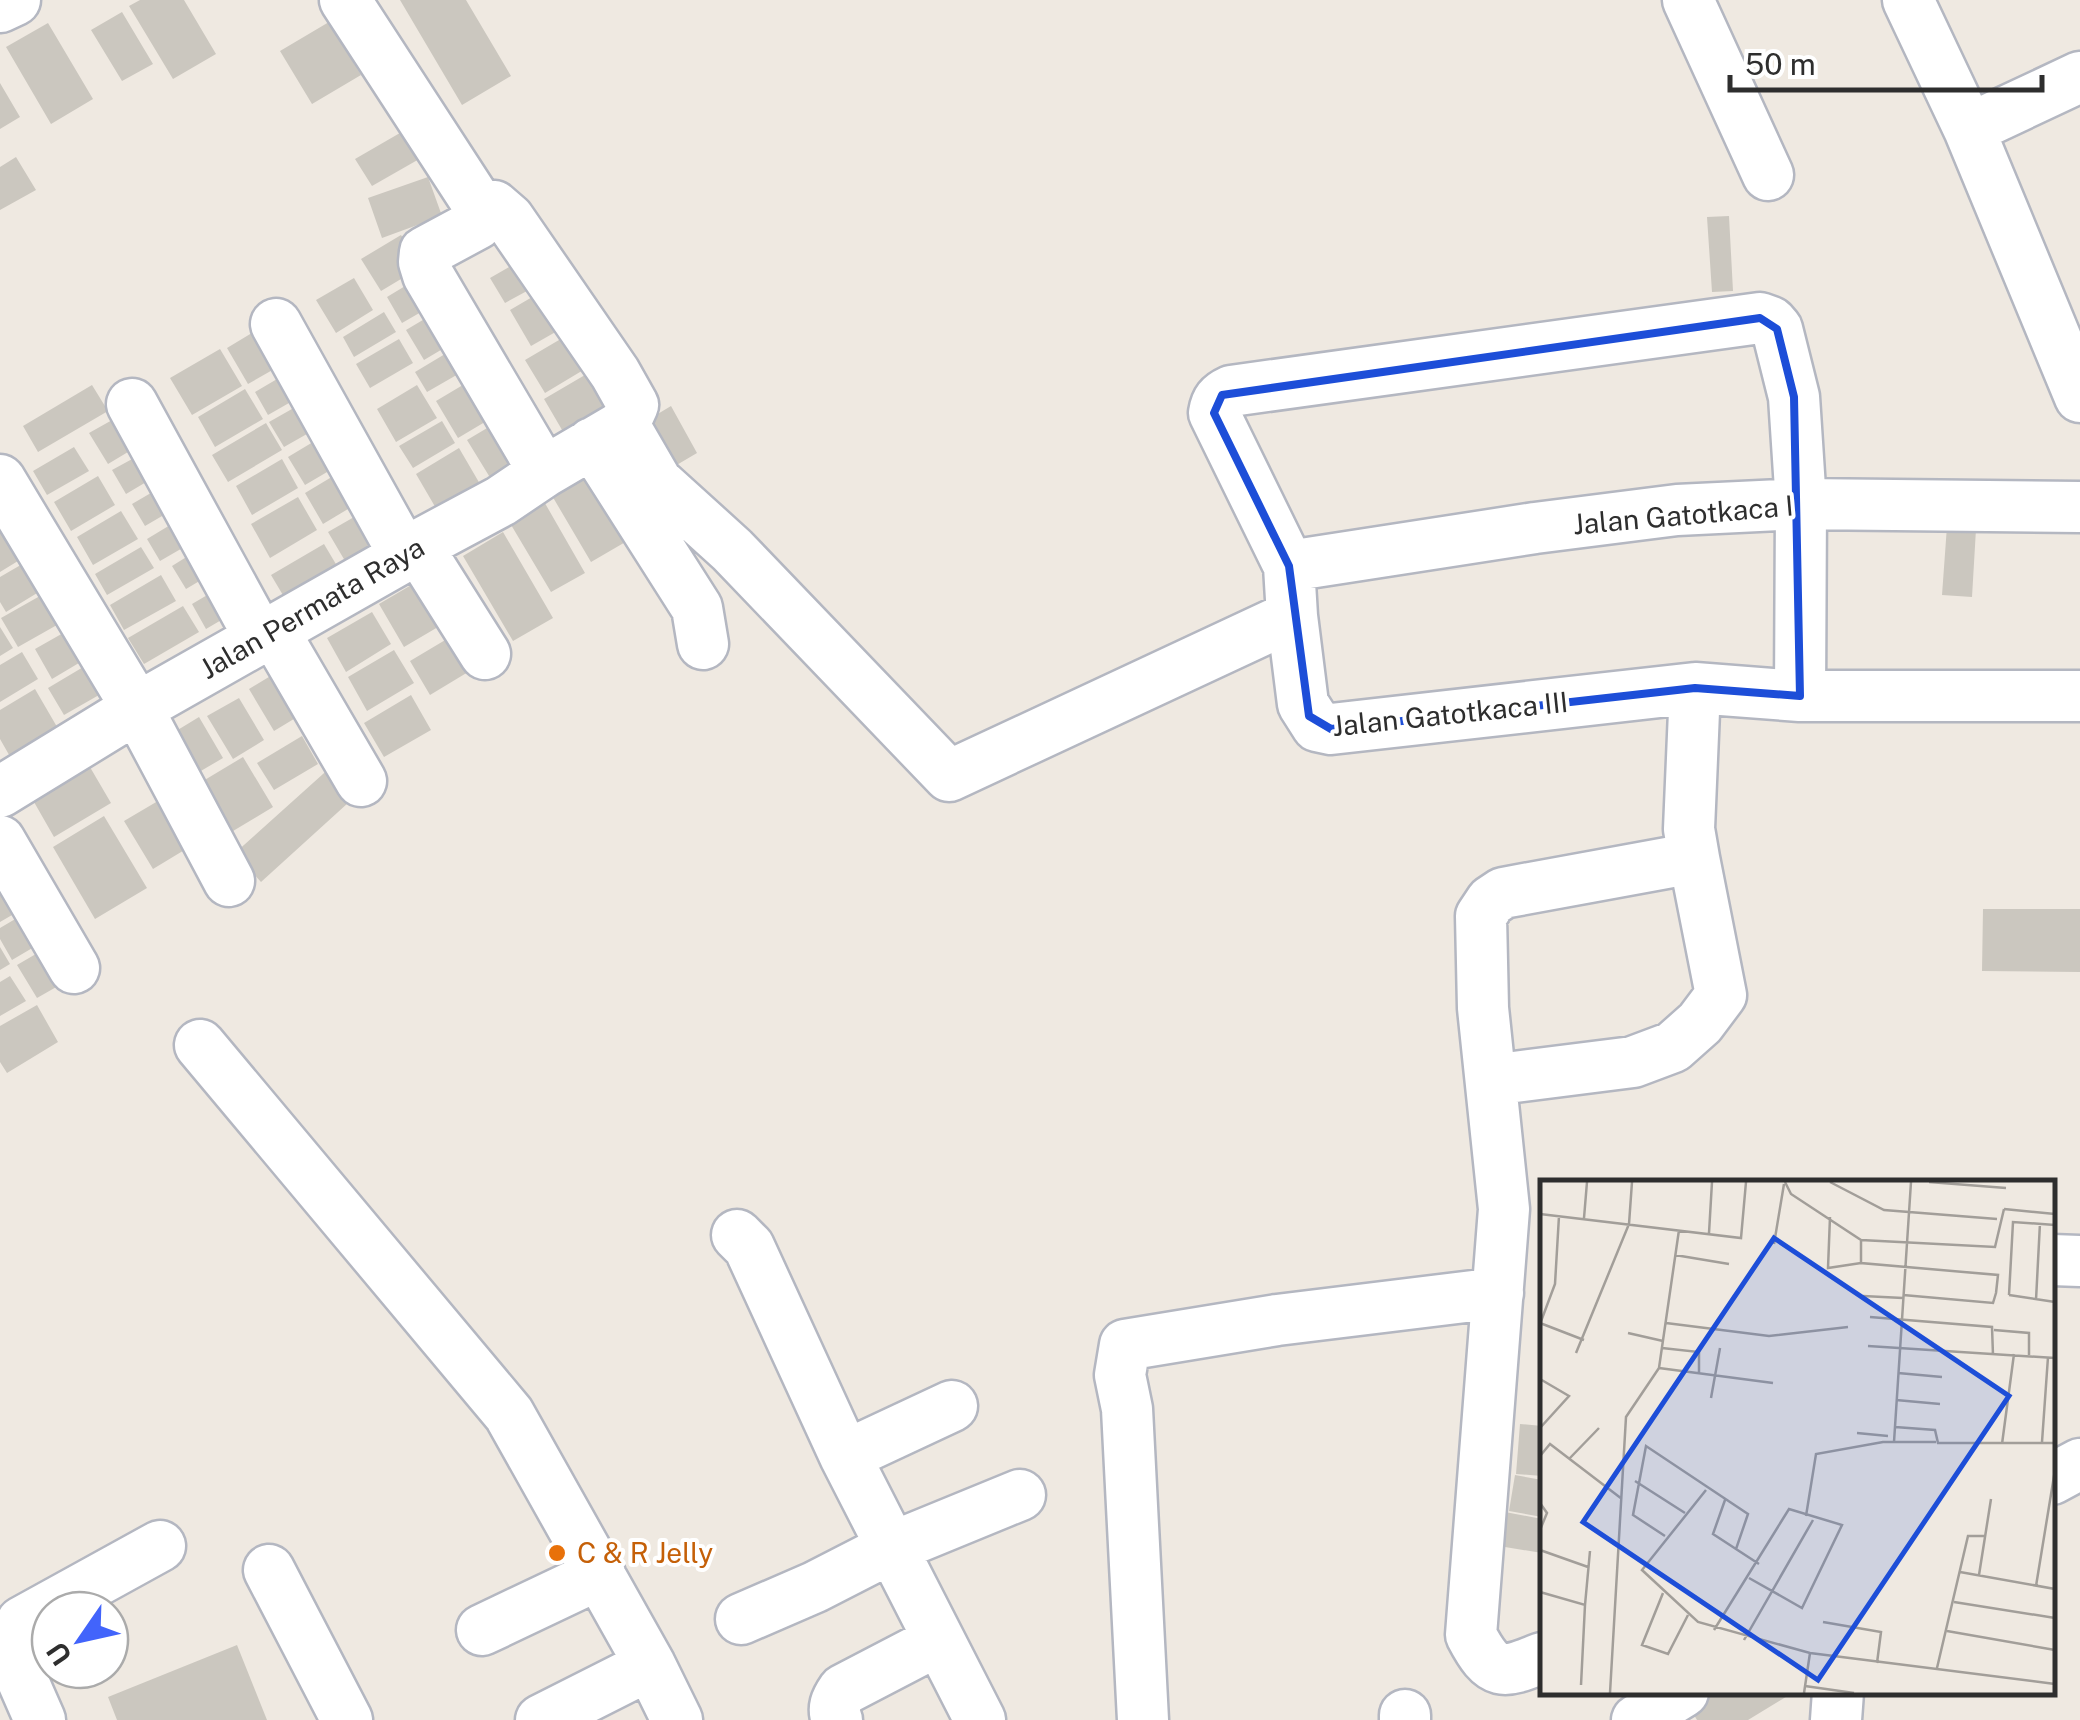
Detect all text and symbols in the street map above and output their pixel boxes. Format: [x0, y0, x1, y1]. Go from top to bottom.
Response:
scale bar [1730, 30, 2042, 92]
text: 50 m [1745, 46, 1816, 82]
street label: Jalan Gatotkaca I [1571, 488, 1795, 541]
street label: Jalan Permata Raya [194, 530, 430, 685]
street label: Jalan Gatotkaca III [1330, 685, 1570, 742]
inset map [1540, 1180, 2055, 1695]
place label: C & R Jelly [577, 1536, 713, 1569]
marker: C & R Jelly [546, 1542, 568, 1564]
north arrow [30, 1590, 130, 1690]
text: U [40, 1637, 78, 1672]

